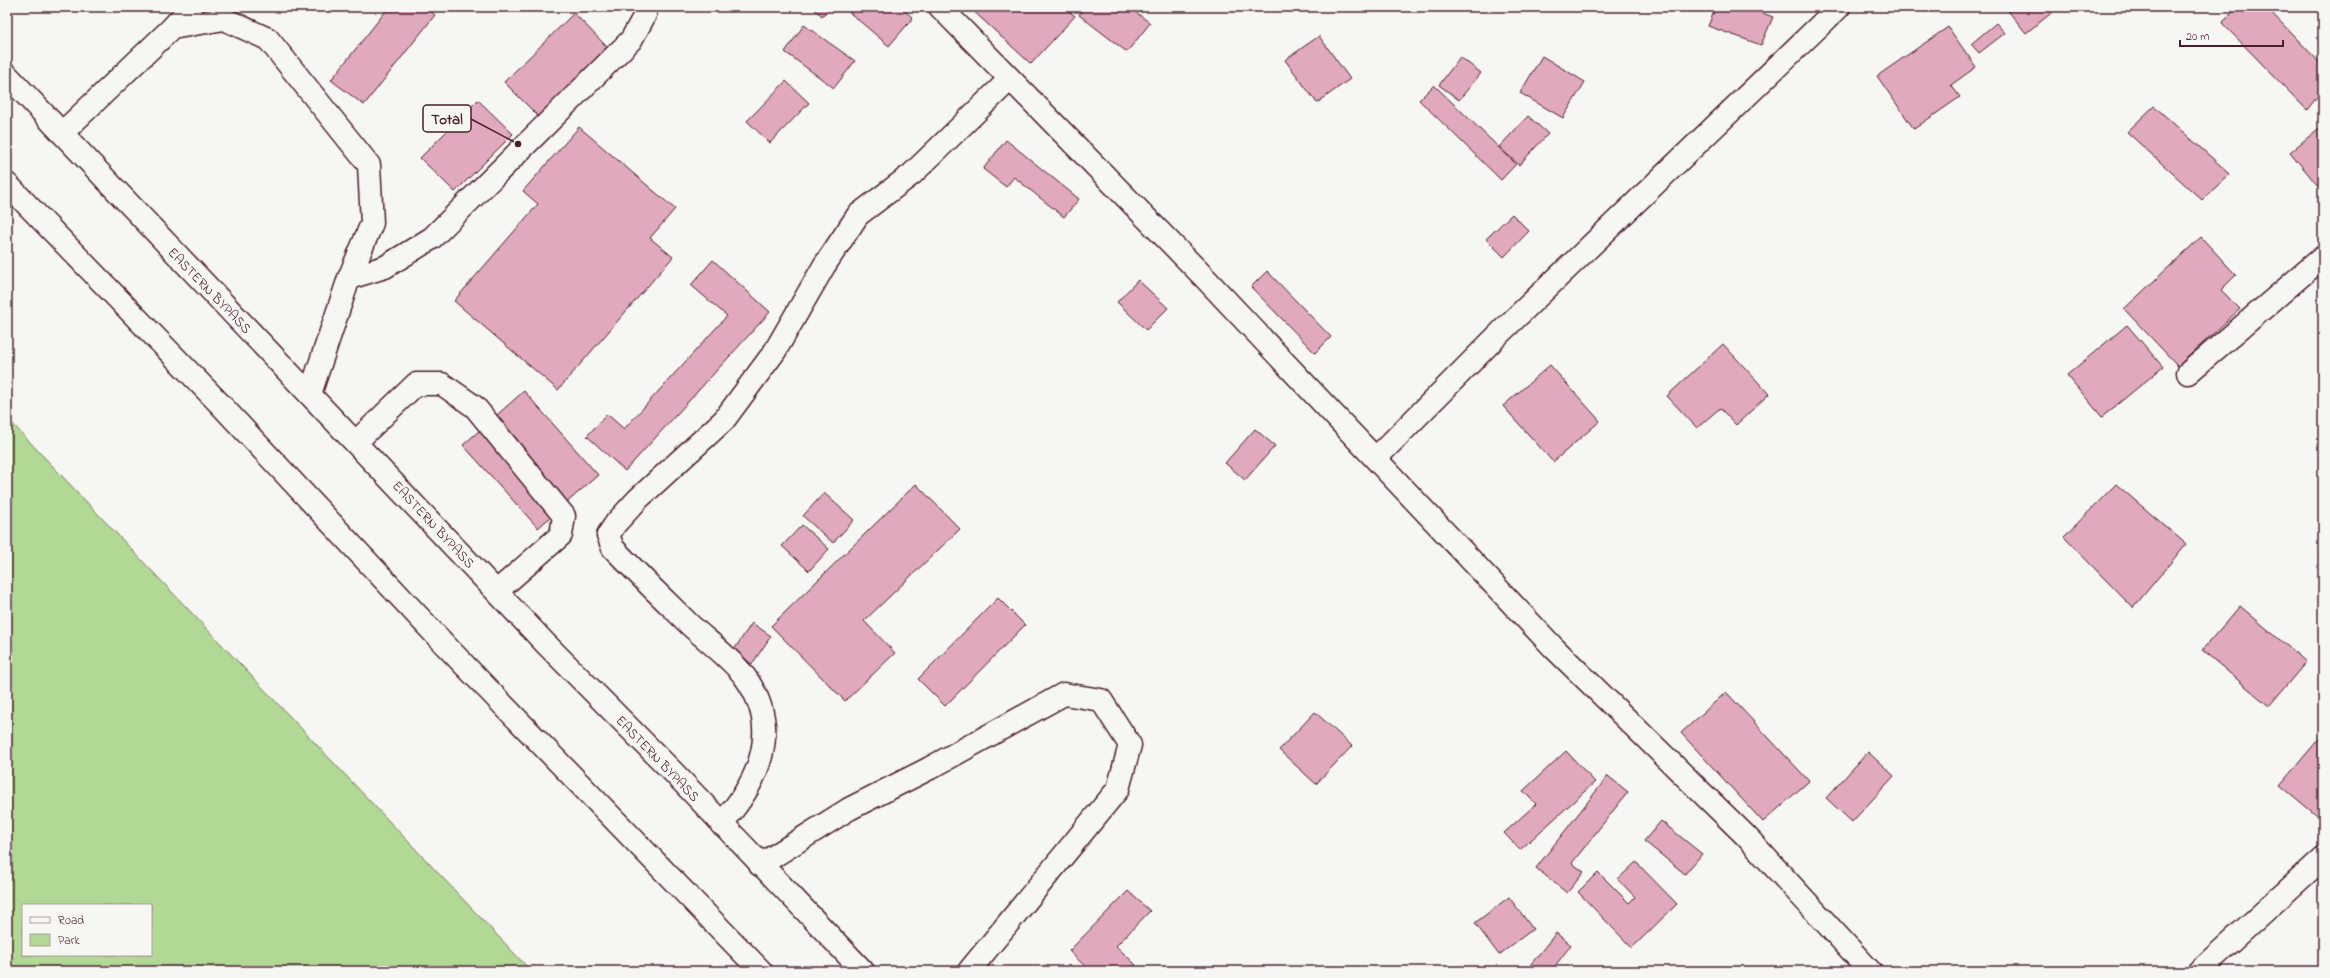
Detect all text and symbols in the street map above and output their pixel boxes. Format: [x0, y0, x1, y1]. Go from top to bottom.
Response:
scale bar [2180, 22, 2283, 48]
text: 20 m [2186, 28, 2209, 46]
callout: Total [423, 105, 471, 132]
text: Total [431, 109, 463, 131]
street label: EASTERN BYPASS [162, 243, 256, 339]
street label: EASTERN BYPASS [387, 477, 479, 574]
street label: EASTERN BYPASS [610, 711, 704, 807]
legend [22, 904, 152, 956]
text: Road [58, 912, 84, 930]
text: Park [58, 932, 80, 950]

